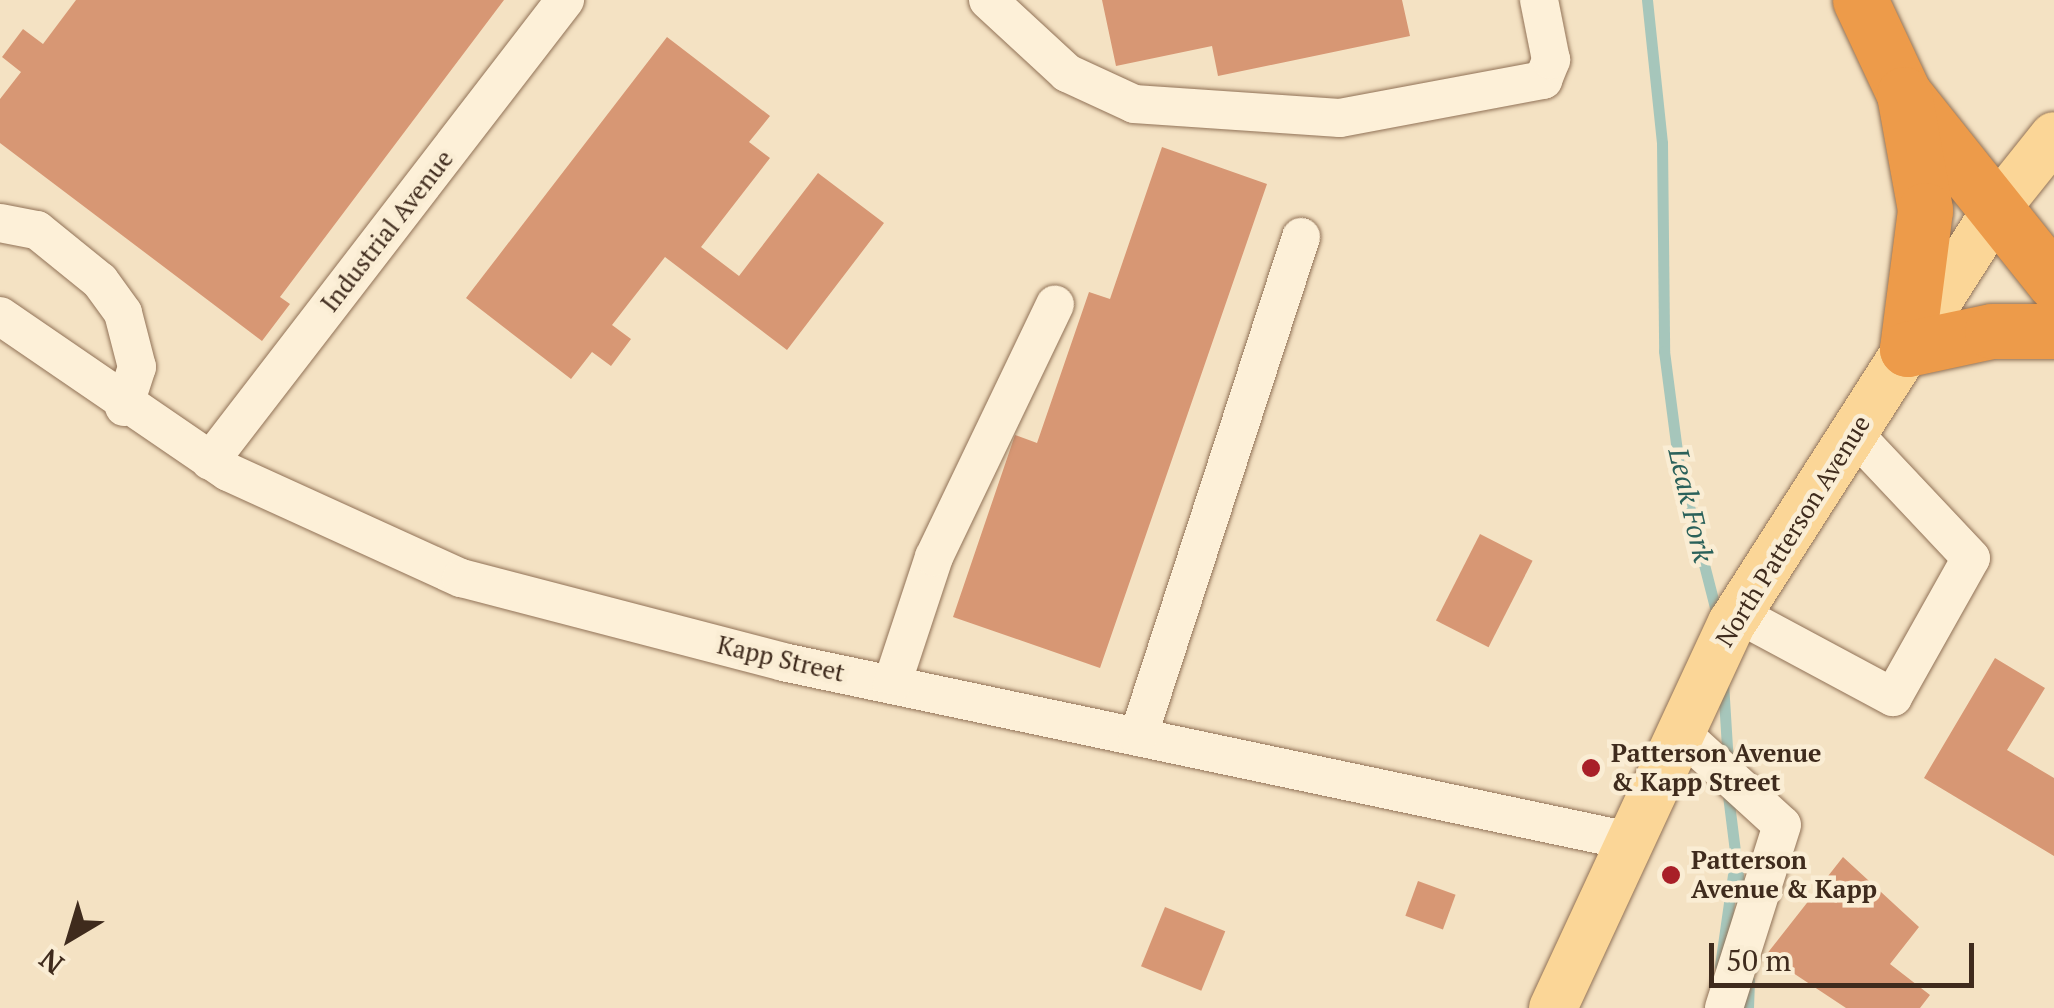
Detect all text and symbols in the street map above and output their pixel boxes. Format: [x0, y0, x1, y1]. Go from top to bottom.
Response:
street label: Industrial Avenue [314, 144, 460, 318]
street label: North Patterson Avenue [1709, 410, 1877, 652]
water label: Leak Fork [1662, 444, 1720, 566]
street label: Kapp Street [714, 630, 848, 688]
place label: Patterson Avenue & Kapp Street [1611, 739, 1822, 798]
marker: Patterson Avenue & Kapp Street [1580, 757, 1602, 779]
place label: Patterson Avenue & Kapp [1691, 846, 1877, 905]
marker: Patterson Avenue & Kapp [1660, 864, 1682, 886]
north arrow [20, 888, 120, 988]
scale bar [1714, 923, 1979, 985]
text: 50 m [1726, 940, 1791, 980]
text: N [31, 941, 71, 983]

